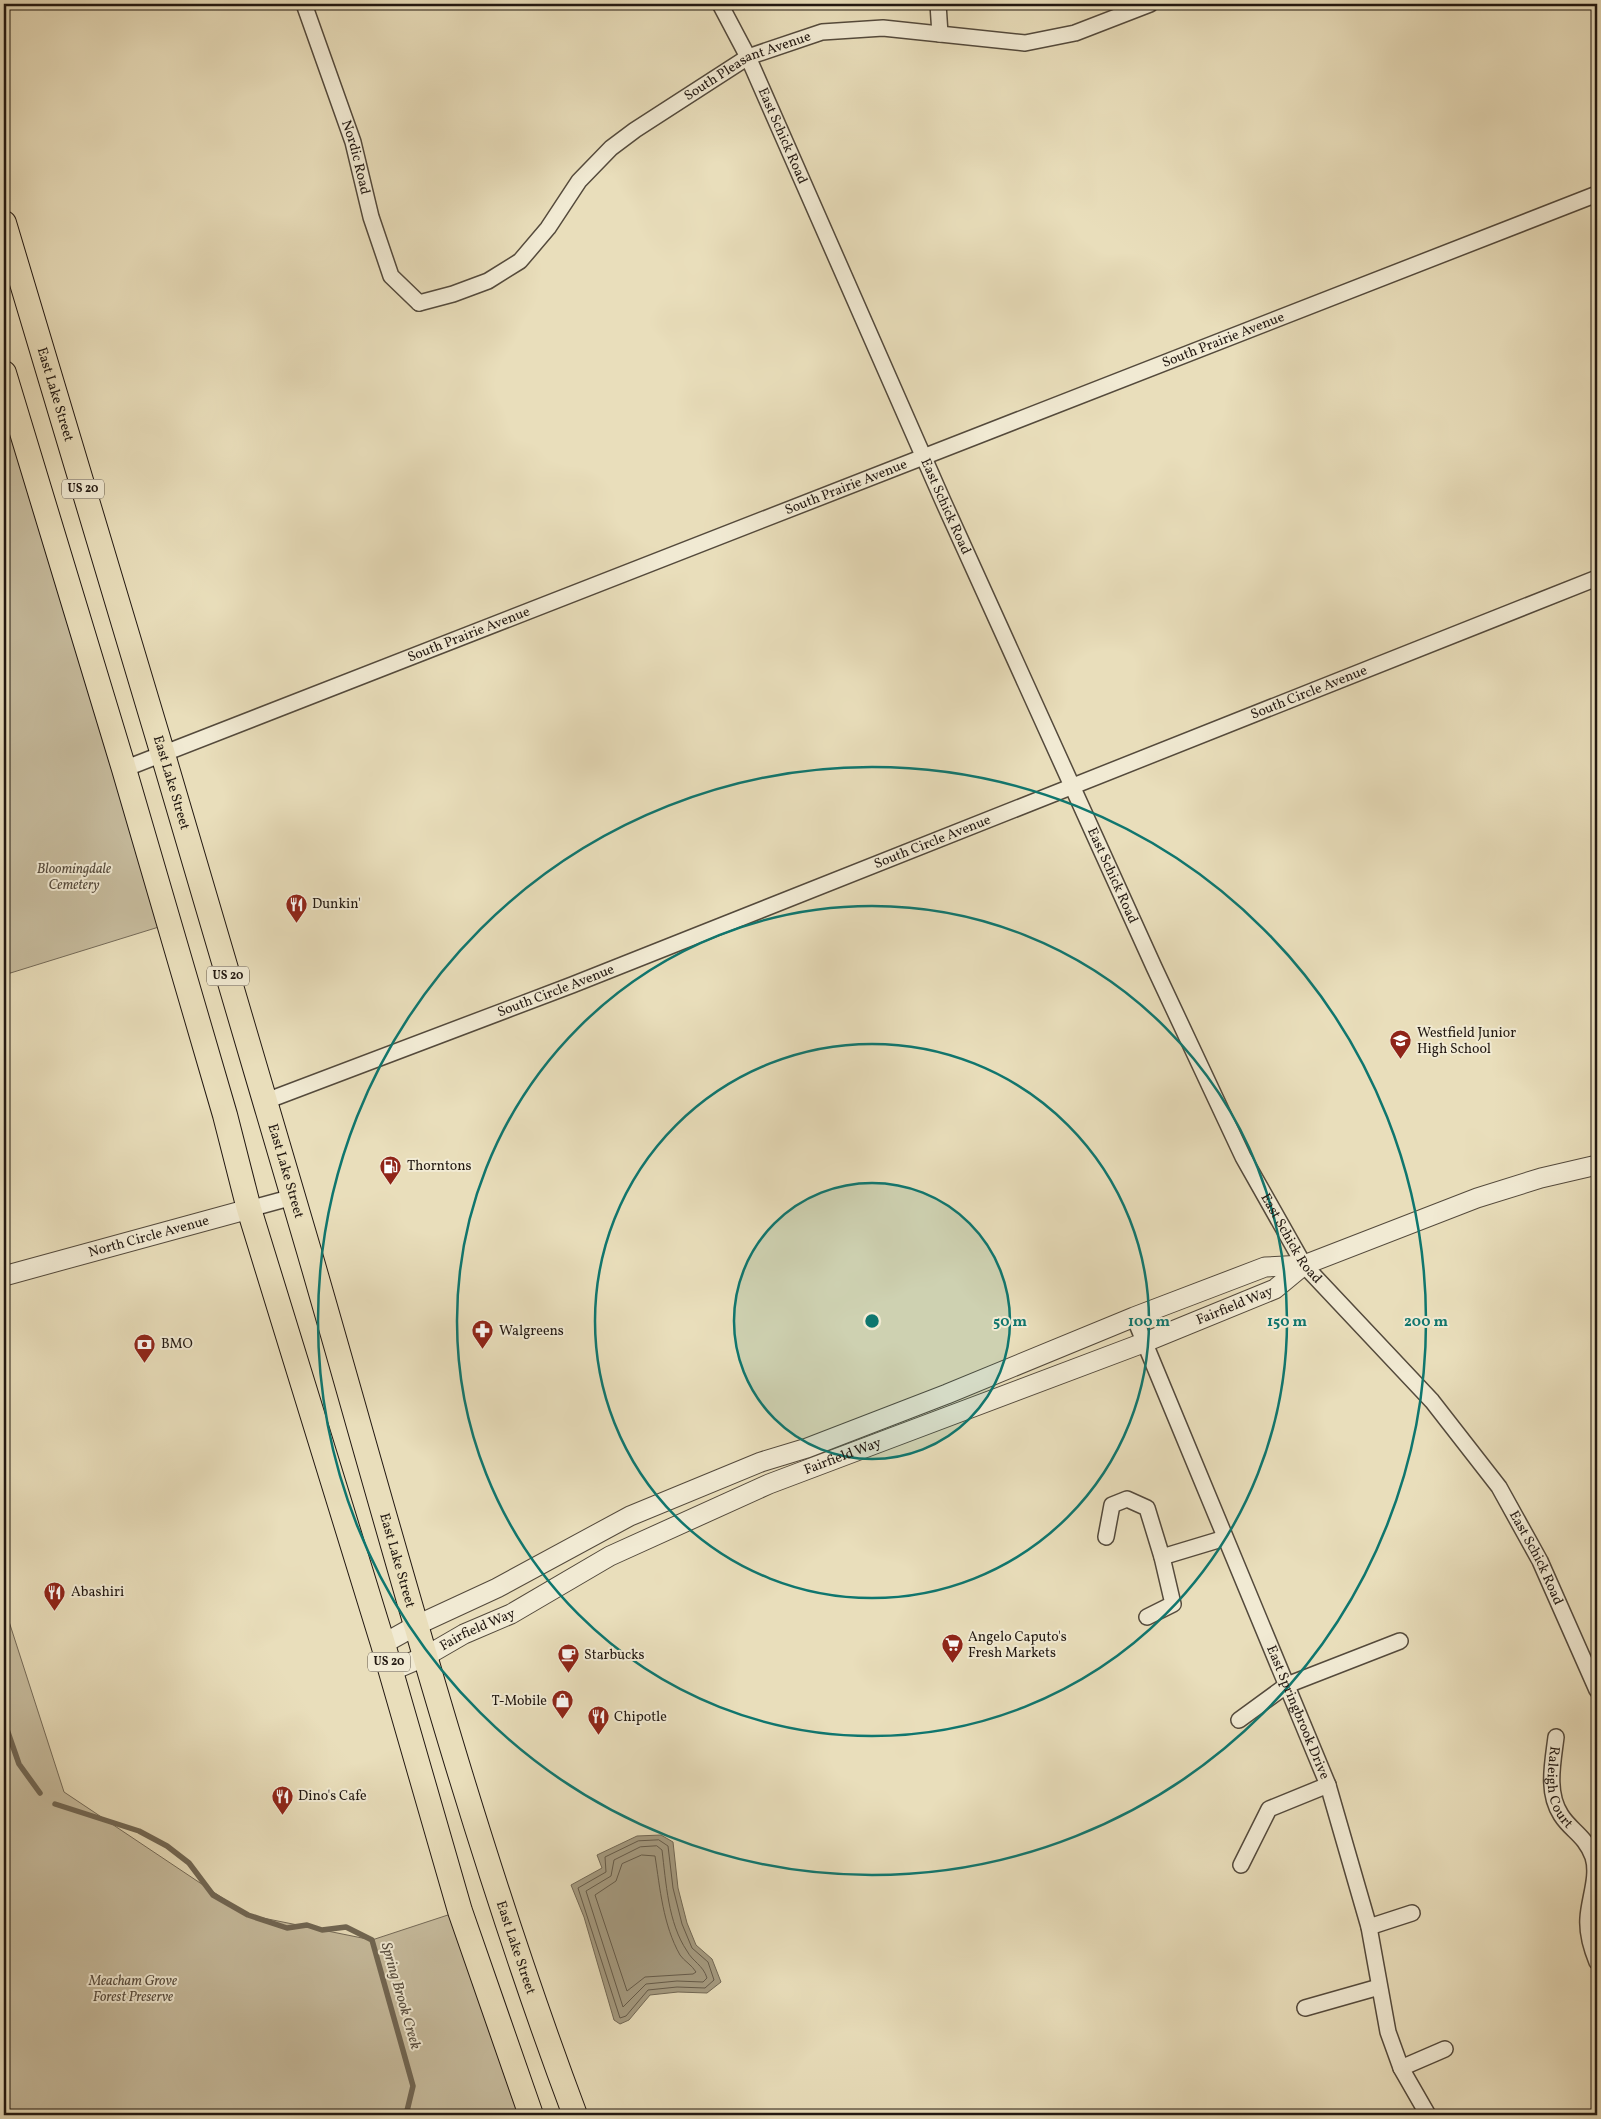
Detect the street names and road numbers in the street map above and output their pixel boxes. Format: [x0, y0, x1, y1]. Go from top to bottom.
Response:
street label: South Pleasant Avenue [680, 27, 814, 105]
street label: East Schick Road [753, 85, 812, 187]
street label: Nordic Road [336, 117, 375, 197]
street label: South Prairie Avenue [1159, 307, 1287, 372]
street label: East Lake Street [32, 345, 78, 444]
street label: South Prairie Avenue [782, 455, 910, 520]
street label: East Schick Road [916, 455, 976, 558]
road number: US 20 [62, 479, 104, 498]
street label: South Prairie Avenue [405, 602, 533, 667]
street label: South Circle Avenue [1248, 661, 1370, 724]
street label: East Lake Street [148, 733, 194, 832]
street label: South Circle Avenue [871, 810, 994, 874]
street label: East Schick Road [1083, 825, 1143, 927]
street label: South Circle Avenue [495, 960, 617, 1022]
road number: US 20 [207, 966, 249, 986]
street label: East Lake Street [263, 1122, 309, 1221]
street label: East Schick Road [1256, 1190, 1326, 1288]
street label: North Circle Avenue [86, 1211, 212, 1262]
street label: Fairfield Way [1193, 1281, 1276, 1330]
street label: Fairfield Way [801, 1433, 884, 1479]
street label: East Schick Road [1504, 1507, 1568, 1608]
street label: East Lake Street [375, 1511, 420, 1610]
street label: Fairfield Way [436, 1604, 518, 1656]
street label: East Springbrook Drive [1262, 1642, 1334, 1783]
road number: US 20 [368, 1652, 410, 1671]
street label: Raleigh Court [1542, 1745, 1577, 1833]
street label: East Lake Street [491, 1898, 540, 1997]

